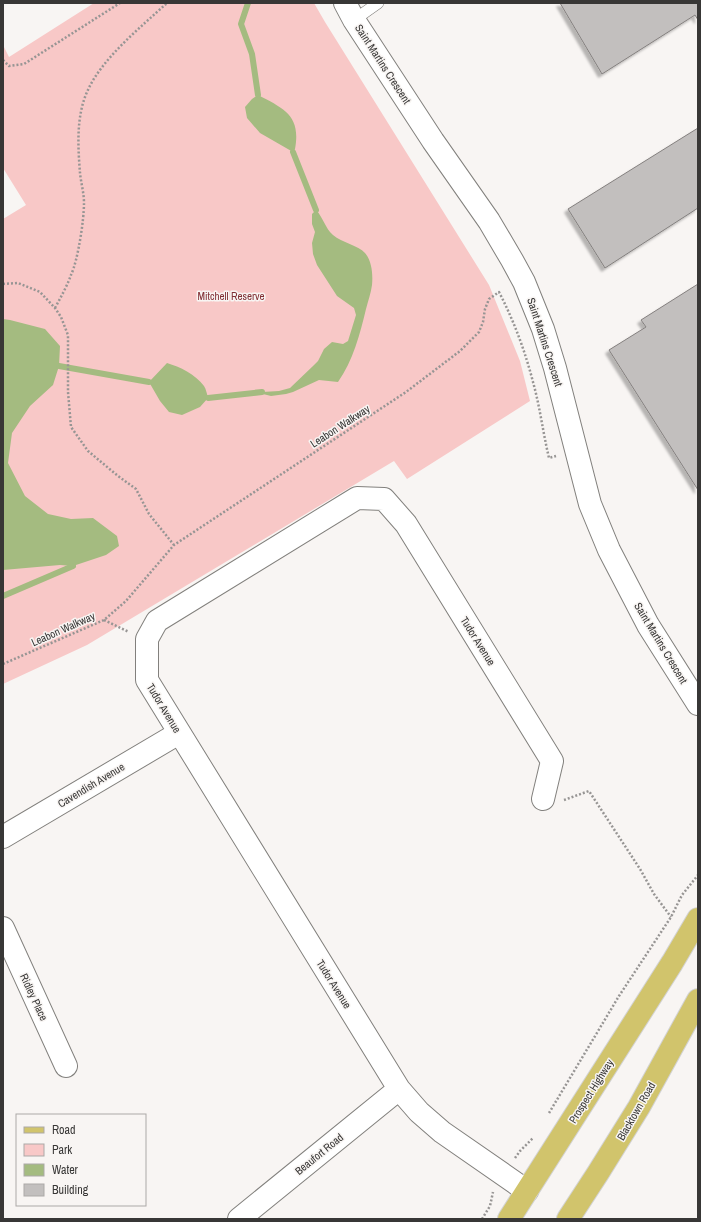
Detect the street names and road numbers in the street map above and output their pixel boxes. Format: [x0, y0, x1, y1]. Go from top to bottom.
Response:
street label: Saint Martins Crescent [352, 22, 414, 107]
street label: Saint Martins Crescent [524, 296, 566, 388]
street label: Leabon Walkway [308, 401, 373, 450]
street label: Saint Martins Crescent [631, 600, 691, 687]
street label: Leabon Walkway [29, 609, 98, 649]
street label: Tudor Avenue [457, 614, 499, 668]
street label: Tudor Avenue [144, 681, 184, 735]
street label: Cavendish Avenue [55, 760, 127, 810]
street label: Tudor Avenue [313, 957, 355, 1011]
street label: Ridley Place [17, 971, 51, 1023]
street label: Prospect Highway [566, 1056, 617, 1126]
street label: Blacktown Road [614, 1079, 658, 1143]
street label: Beaufort Road [292, 1130, 346, 1178]

